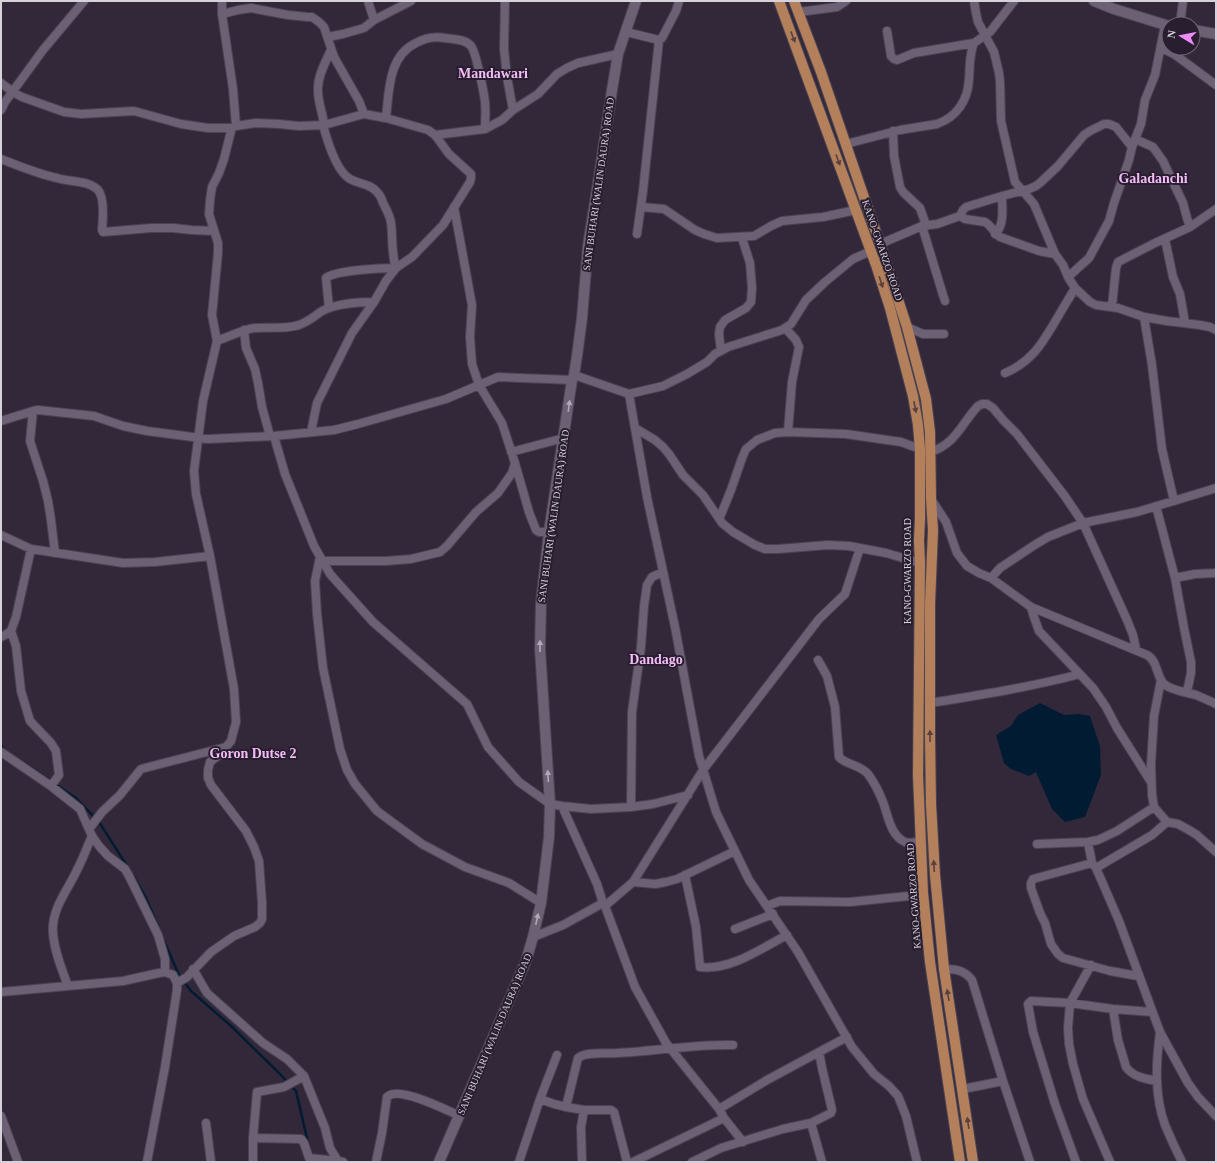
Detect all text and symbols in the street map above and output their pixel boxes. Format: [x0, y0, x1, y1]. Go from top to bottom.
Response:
north arrow [1161, 16, 1201, 56]
text: N [1165, 29, 1178, 39]
one-way arrow [790, 32, 796, 44]
district label: Mandawari [458, 66, 528, 81]
street label: SANI BUHARI (WALIN DAURA) ROAD [581, 97, 617, 271]
one-way arrow [835, 154, 841, 166]
district label: Galadanchi [1118, 171, 1188, 186]
street label: KANO-GWARZO ROAD [860, 198, 905, 302]
one-way arrow [879, 276, 885, 288]
one-way arrow [565, 400, 572, 412]
one-way arrow [913, 401, 919, 413]
street label: SANI BUHARI (WALIN DAURA) ROAD [536, 429, 572, 603]
street label: KANO-GWARZO ROAD [902, 518, 913, 624]
one-way arrow [537, 639, 543, 652]
district label: Dandago [629, 652, 683, 667]
one-way arrow [927, 729, 933, 742]
district label: Goron Dutse 2 [210, 746, 296, 761]
one-way arrow [545, 770, 552, 782]
street label: KANO-GWARZO ROAD [904, 843, 923, 949]
one-way arrow [931, 860, 938, 872]
one-way arrow [535, 913, 541, 925]
street label: SANI BUHARI (WALIN DAURA) ROAD [455, 952, 535, 1117]
one-way arrow [945, 989, 951, 1001]
one-way arrow [965, 1117, 971, 1129]

